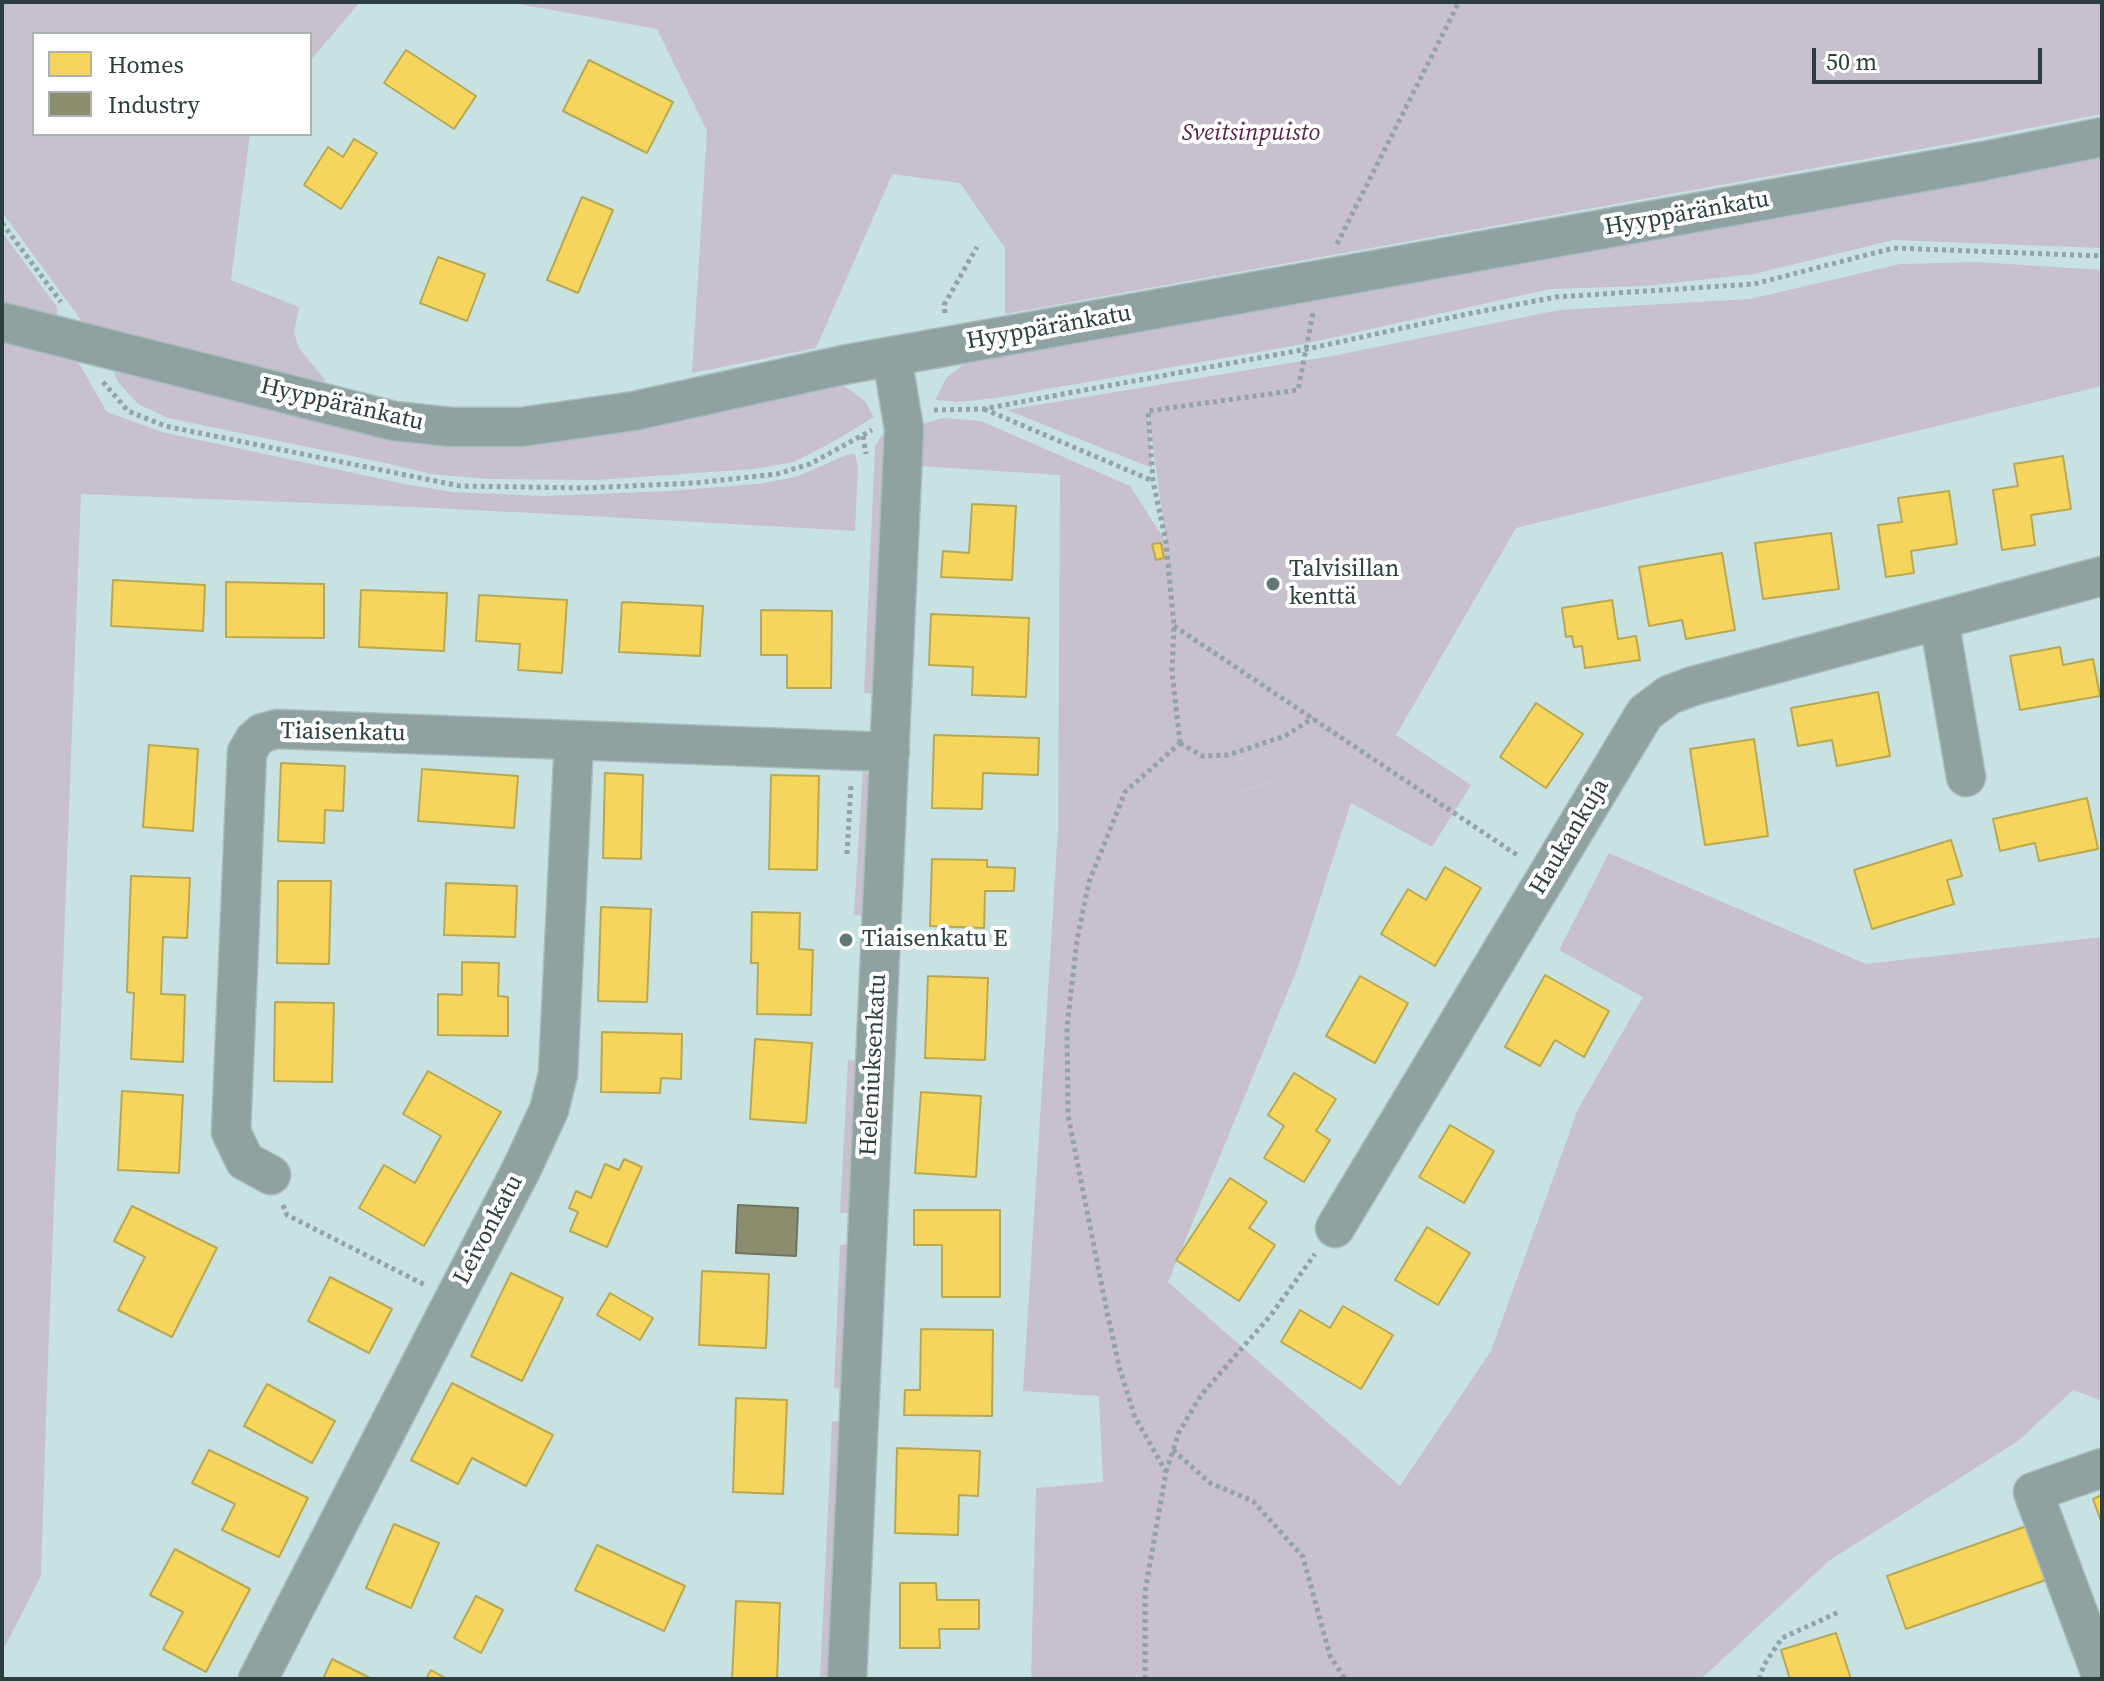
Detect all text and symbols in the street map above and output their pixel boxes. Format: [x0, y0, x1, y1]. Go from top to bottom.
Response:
legend [32, 32, 312, 136]
scale bar [1816, 32, 2046, 82]
text: 50 m [1826, 45, 1877, 78]
text: Homes [108, 48, 184, 81]
text: Industry [108, 88, 200, 121]
park label: Sveitsinpuisto [1182, 120, 1320, 148]
street label: Hyyppäränkatu [1603, 185, 1771, 243]
street label: Hyyppäränkatu [965, 299, 1133, 357]
street label: Hyyppäränkatu [258, 372, 426, 438]
place label: Talvisillan kenttä [1289, 556, 1399, 612]
marker: Talvisillan kenttä [1264, 575, 1282, 593]
street label: Tiaisenkatu [280, 718, 406, 748]
street label: Haukankuja [1524, 774, 1616, 900]
place label: Tiaisenkatu E [862, 926, 1007, 954]
marker: Tiaisenkatu E [837, 931, 855, 949]
street label: Heleniuksenkatu [855, 973, 893, 1157]
street label: Leivonkatu [448, 1170, 530, 1290]

